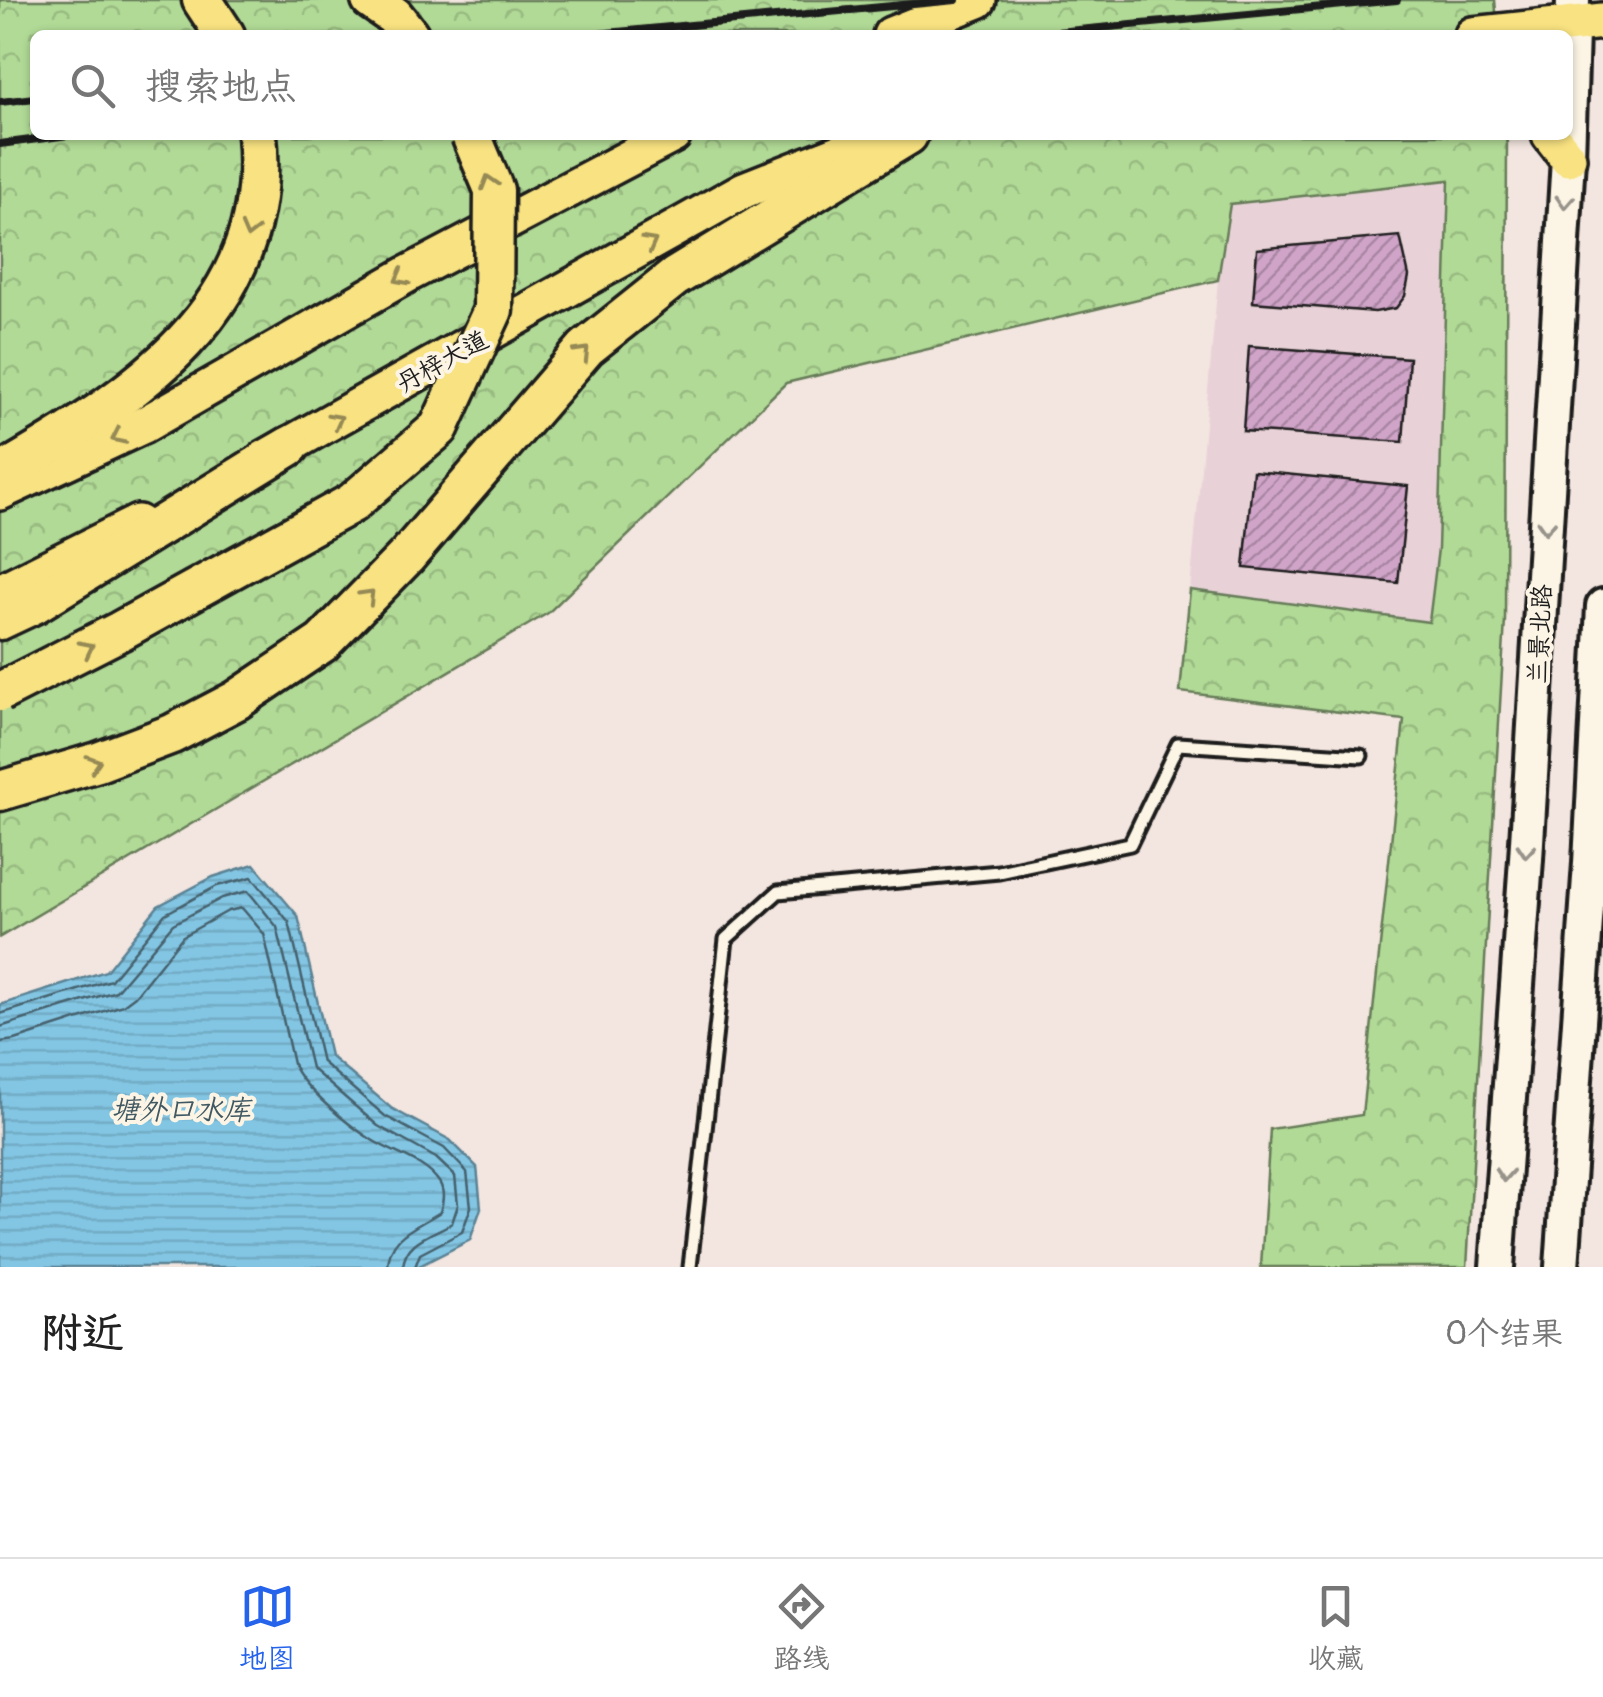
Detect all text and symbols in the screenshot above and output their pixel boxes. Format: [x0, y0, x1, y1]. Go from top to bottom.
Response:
search box [30, 30, 1573, 140]
icon: search [65, 58, 120, 113]
text: 搜索地点 [145, 63, 297, 111]
one-way arrow [480, 175, 501, 192]
one-way arrow [1555, 195, 1576, 211]
one-way arrow [239, 222, 260, 239]
one-way arrow [639, 236, 657, 256]
one-way arrow [394, 266, 412, 286]
street label: 丹梓大道 [391, 325, 494, 400]
one-way arrow [571, 347, 589, 365]
one-way arrow [325, 413, 343, 433]
one-way arrow [110, 425, 128, 445]
one-way arrow [1536, 519, 1557, 535]
street label: 兰景北路 [1522, 583, 1559, 685]
one-way arrow [356, 590, 374, 608]
one-way arrow [77, 640, 95, 660]
one-way arrow [84, 754, 101, 775]
one-way arrow [1516, 844, 1537, 860]
water label: 塘外口水库 [111, 1093, 253, 1128]
one-way arrow [1493, 1168, 1515, 1184]
text: 附近 [40, 1308, 124, 1360]
text: 0个结果 [1445, 1314, 1563, 1354]
tab: 地图 [239, 1579, 295, 1677]
tab: 路线 [773, 1579, 830, 1677]
tab: 收藏 [1308, 1579, 1364, 1677]

